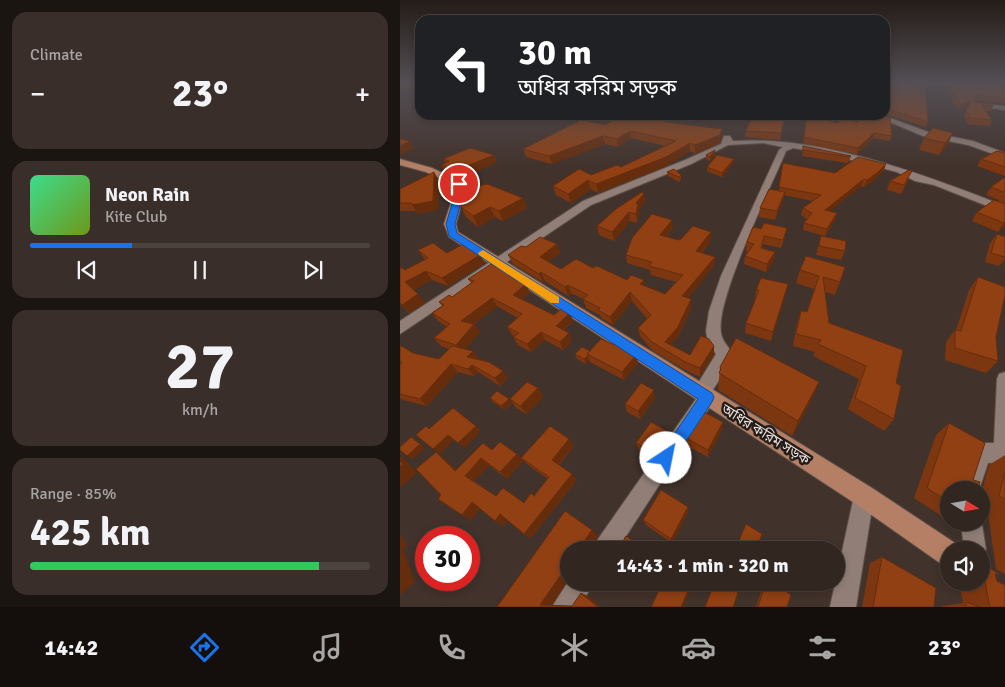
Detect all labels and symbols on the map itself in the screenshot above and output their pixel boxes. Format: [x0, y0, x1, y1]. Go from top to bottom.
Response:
pin [438, 163, 480, 205]
street label: অধির করিম সড়ক [718, 400, 814, 469]
position arrow [639, 431, 691, 483]
north arrow [940, 481, 990, 531]
speed limit sign: 30 [415, 526, 480, 591]

